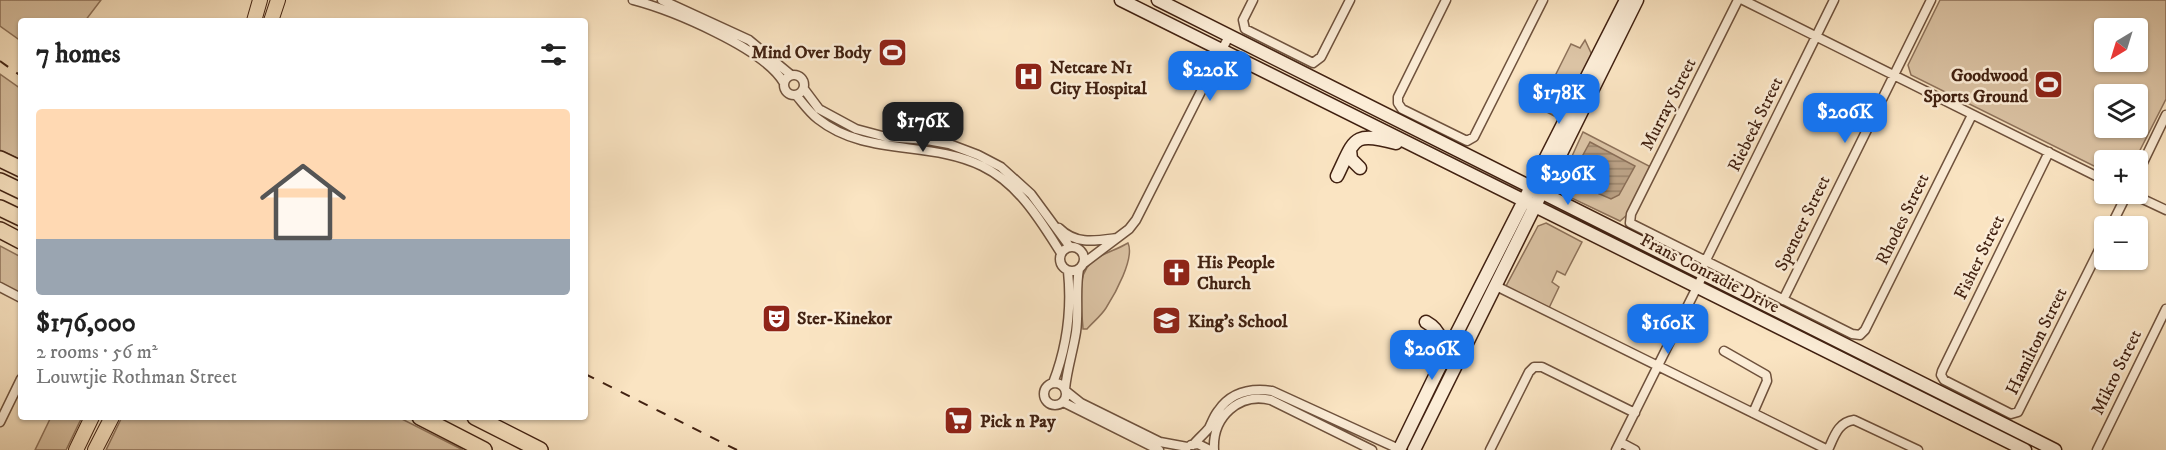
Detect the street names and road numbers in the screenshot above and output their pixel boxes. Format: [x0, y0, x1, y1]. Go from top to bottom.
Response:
street label: Murray Street [1636, 54, 1702, 154]
street label: Riebeek Street [1723, 73, 1788, 175]
street label: Rhodes Street [1871, 170, 1935, 269]
street label: Spencer Street [1770, 172, 1836, 275]
street label: Fisher Street [1950, 211, 2010, 303]
street label: Frans Conradie Drive [1636, 229, 1783, 318]
street label: Hamilton Street [2001, 284, 2072, 399]
street label: Mikro Street [2087, 326, 2147, 419]

